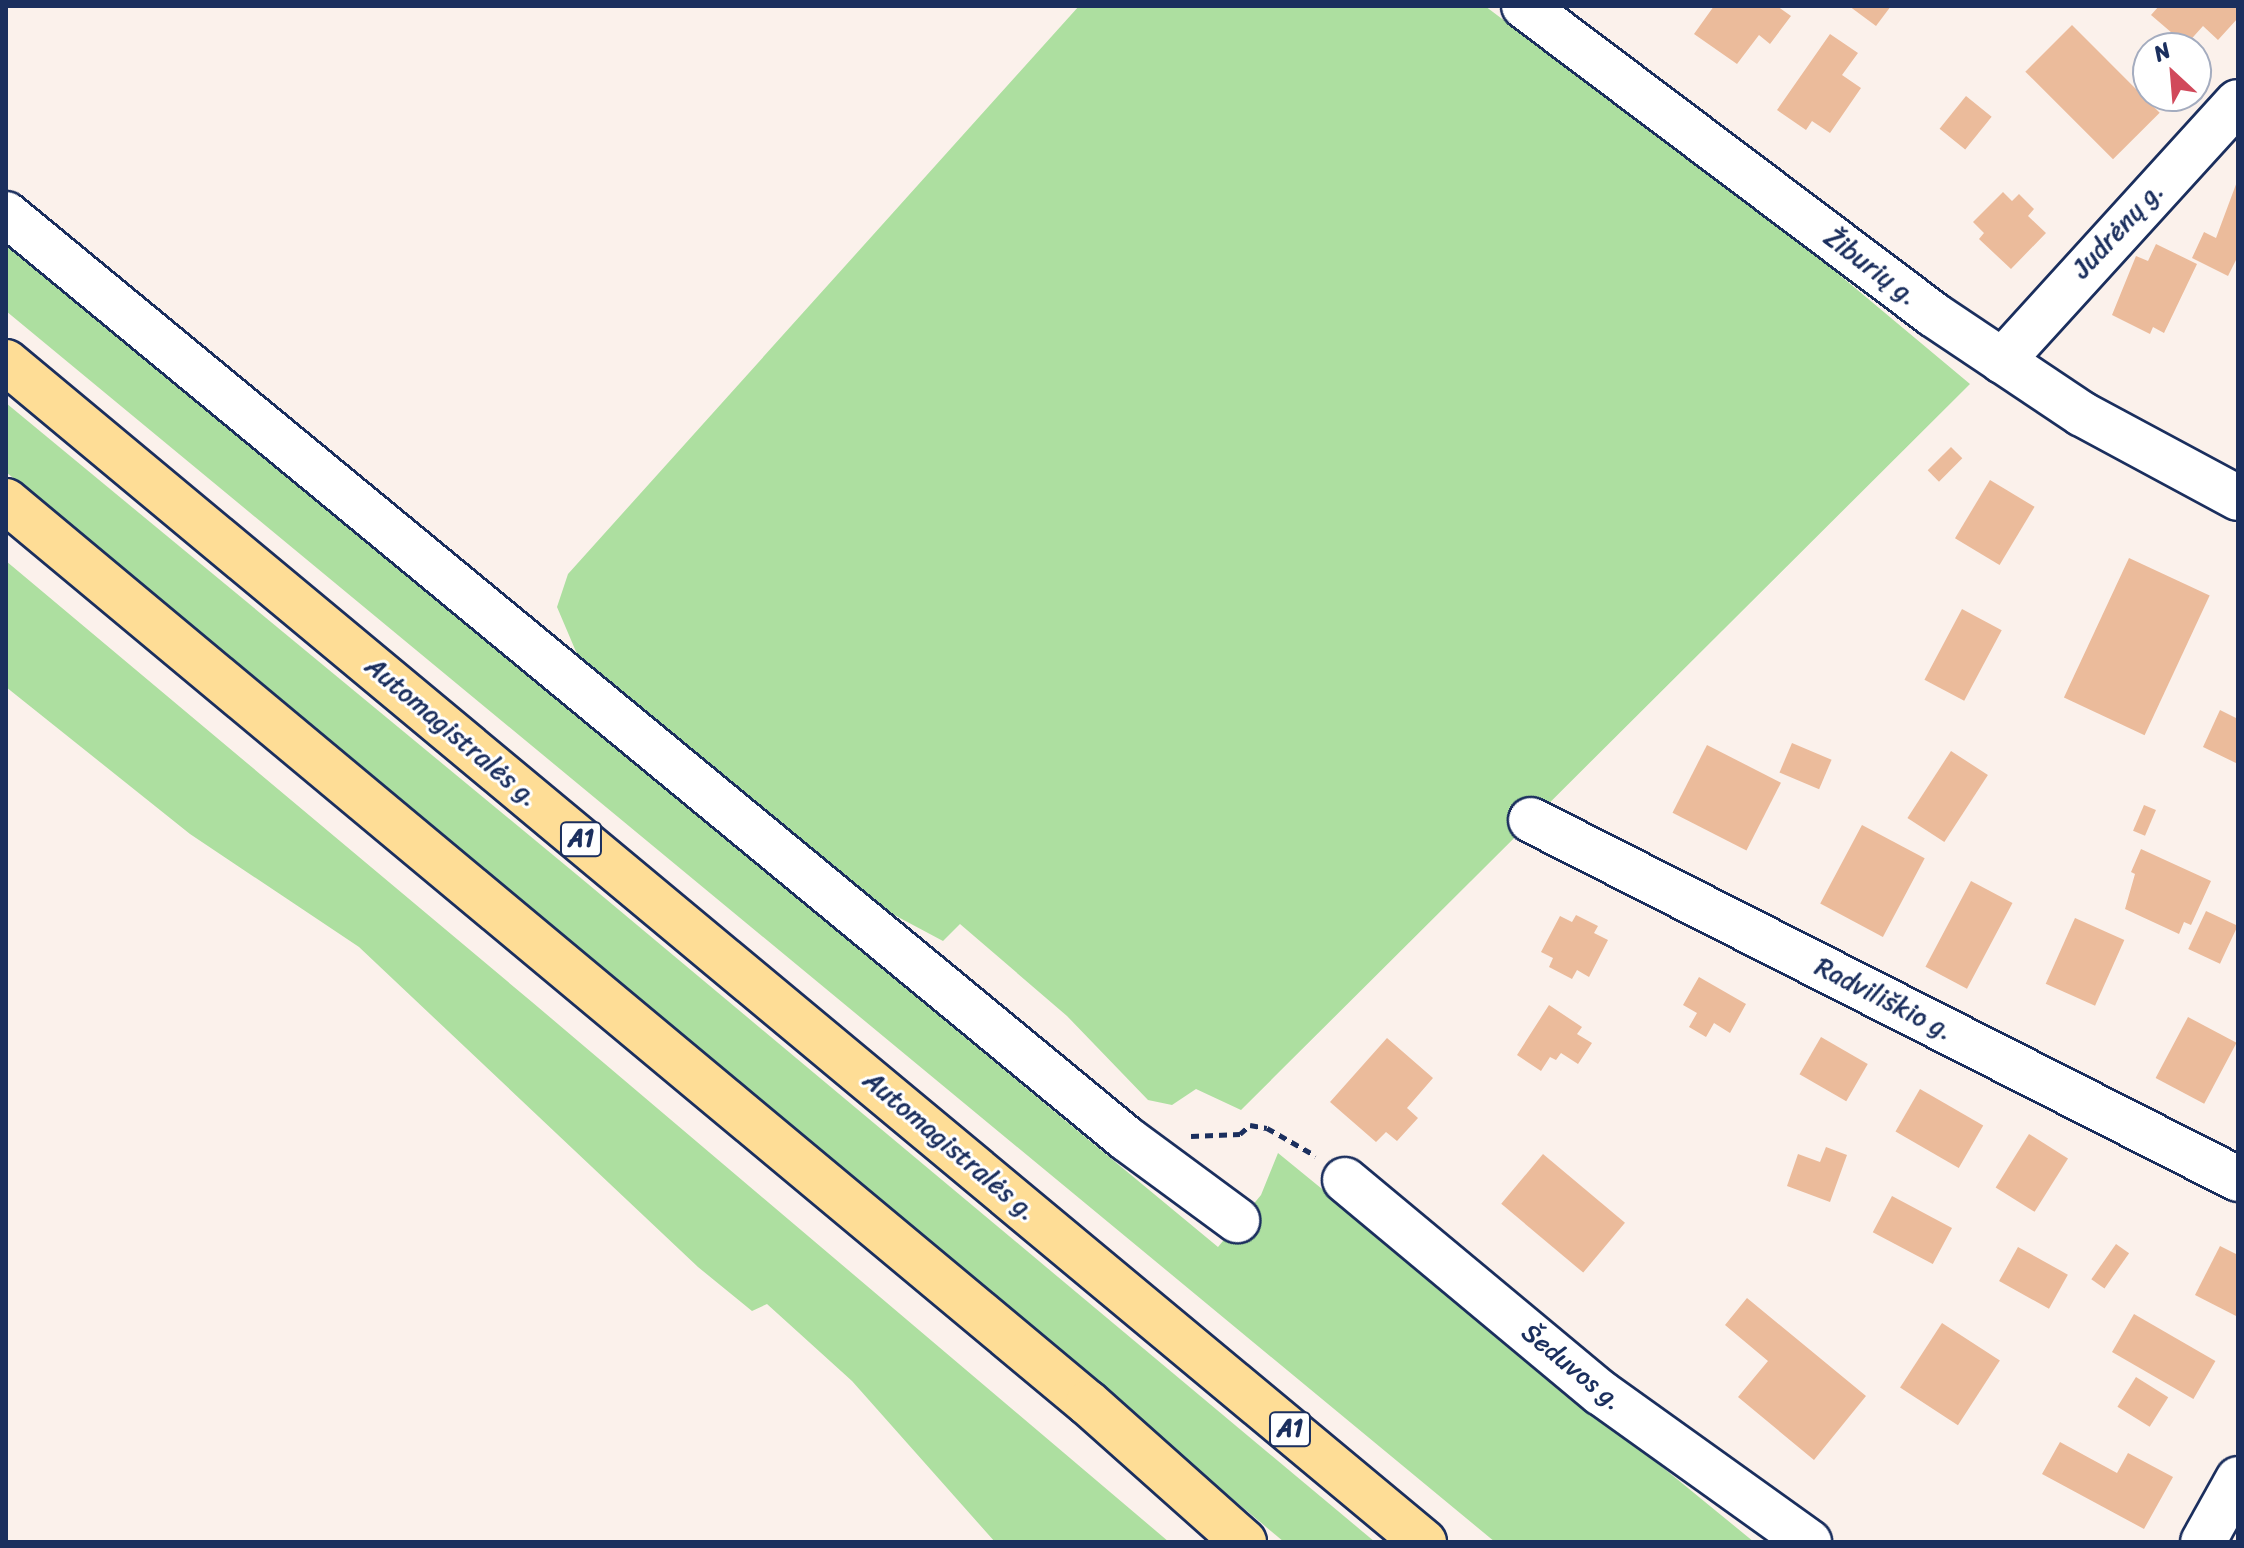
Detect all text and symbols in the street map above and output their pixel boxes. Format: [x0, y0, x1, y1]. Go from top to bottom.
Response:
text: N [2147, 31, 2178, 73]
north arrow [2132, 32, 2212, 112]
street label: Judrėnų g. [2066, 176, 2170, 284]
street label: Žiburių g. [1818, 222, 1924, 312]
street label: Automagistralės g. [359, 651, 545, 813]
road number: A1 [559, 819, 603, 859]
street label: Radviliškio g. [1810, 951, 1958, 1047]
street label: Automagistralės g. [857, 1065, 1043, 1227]
street label: Šeduvos g. [1515, 1317, 1629, 1417]
road number: A1 [1268, 1409, 1312, 1449]

